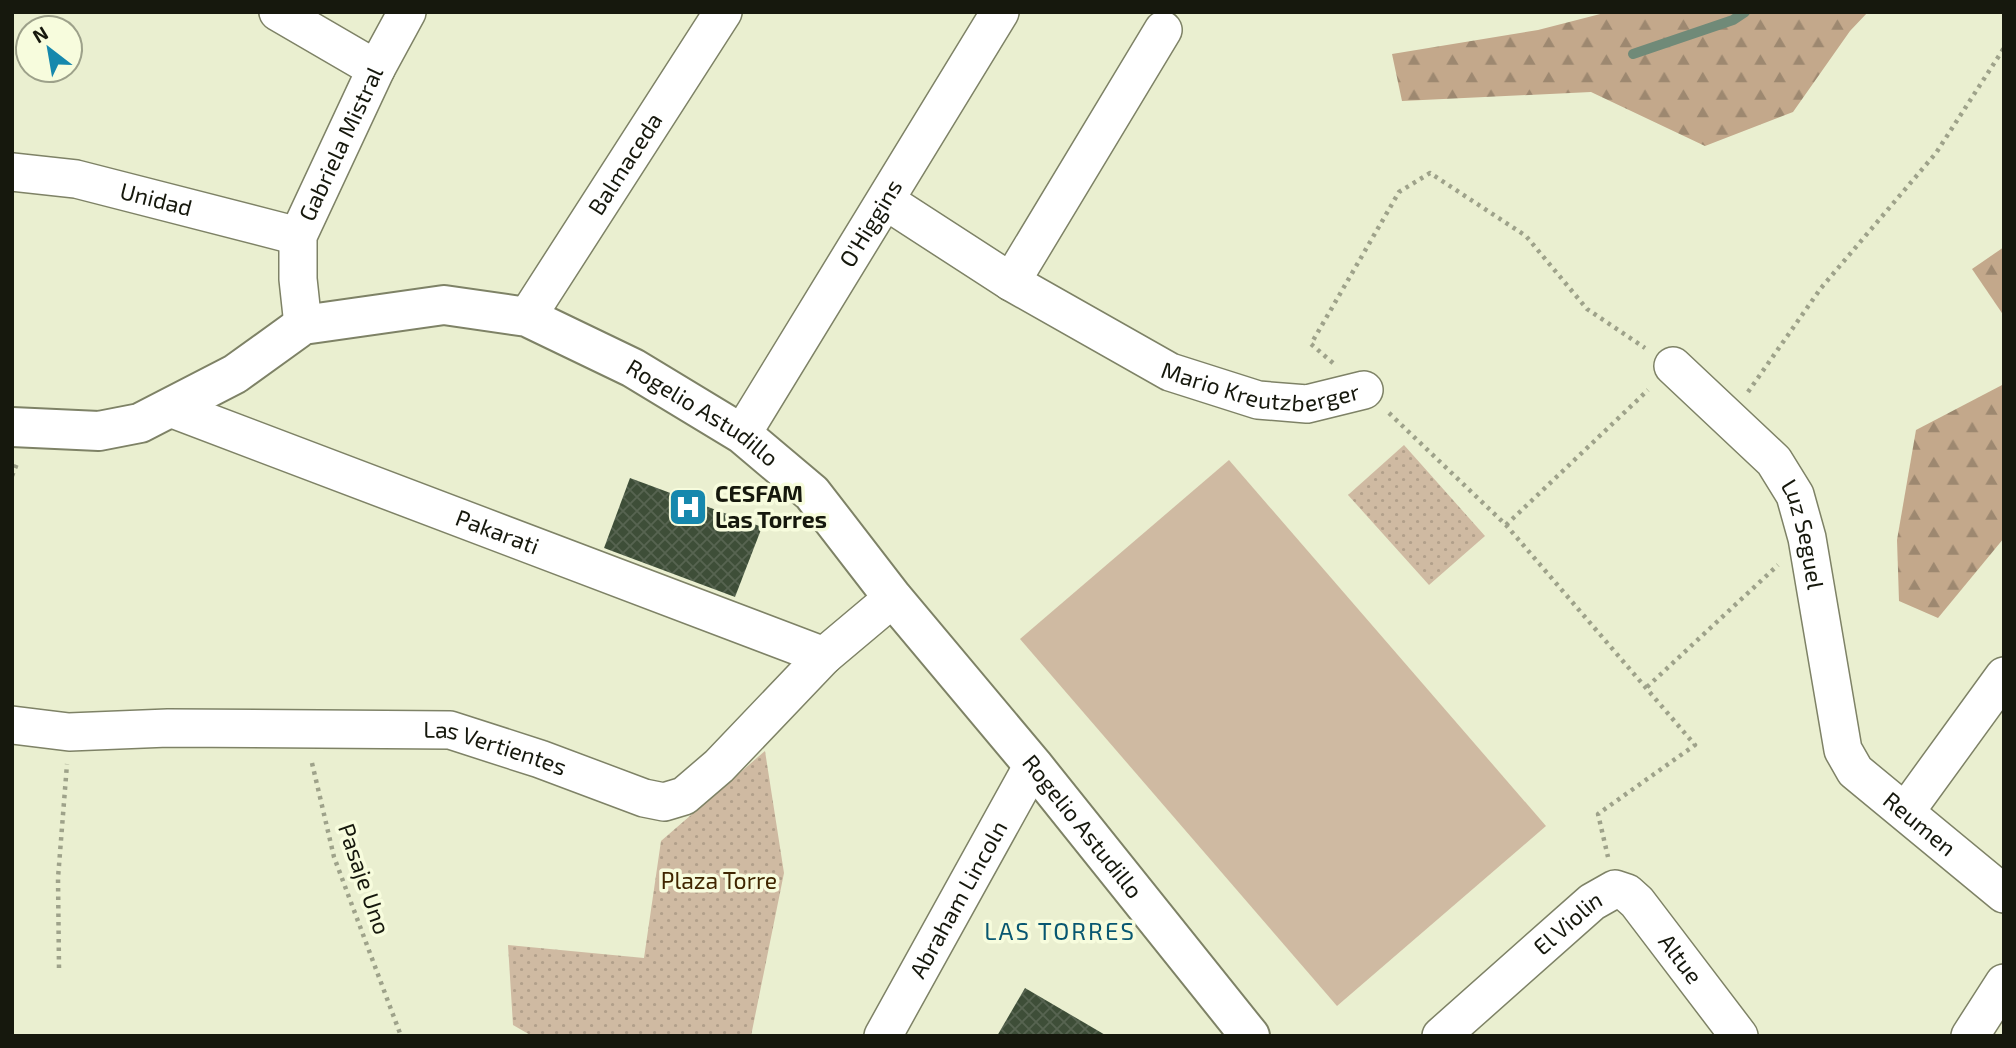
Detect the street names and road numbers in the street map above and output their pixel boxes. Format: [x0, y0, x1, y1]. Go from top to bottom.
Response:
street label: Gabriela Mistral [292, 62, 388, 225]
street label: Balmaceda [581, 107, 668, 220]
street label: O'Higgins [833, 174, 907, 272]
street label: Unidad [117, 176, 195, 221]
street label: Rogelio Astudillo [622, 352, 785, 472]
street label: Mario Kreutzberger [1158, 355, 1362, 417]
street label: Luz Seguel [1776, 474, 1830, 591]
street label: Pakarati [452, 503, 543, 560]
street label: Las Vertientes [423, 715, 571, 781]
street label: Rogelio Astudillo [1017, 748, 1149, 904]
street label: Reumen [1878, 785, 1962, 861]
street label: Abraham Lincoln [903, 815, 1013, 983]
street label: Pasaje Uno [333, 820, 397, 938]
street label: El Violin [1527, 884, 1607, 960]
street label: Altue [1653, 928, 1709, 989]

